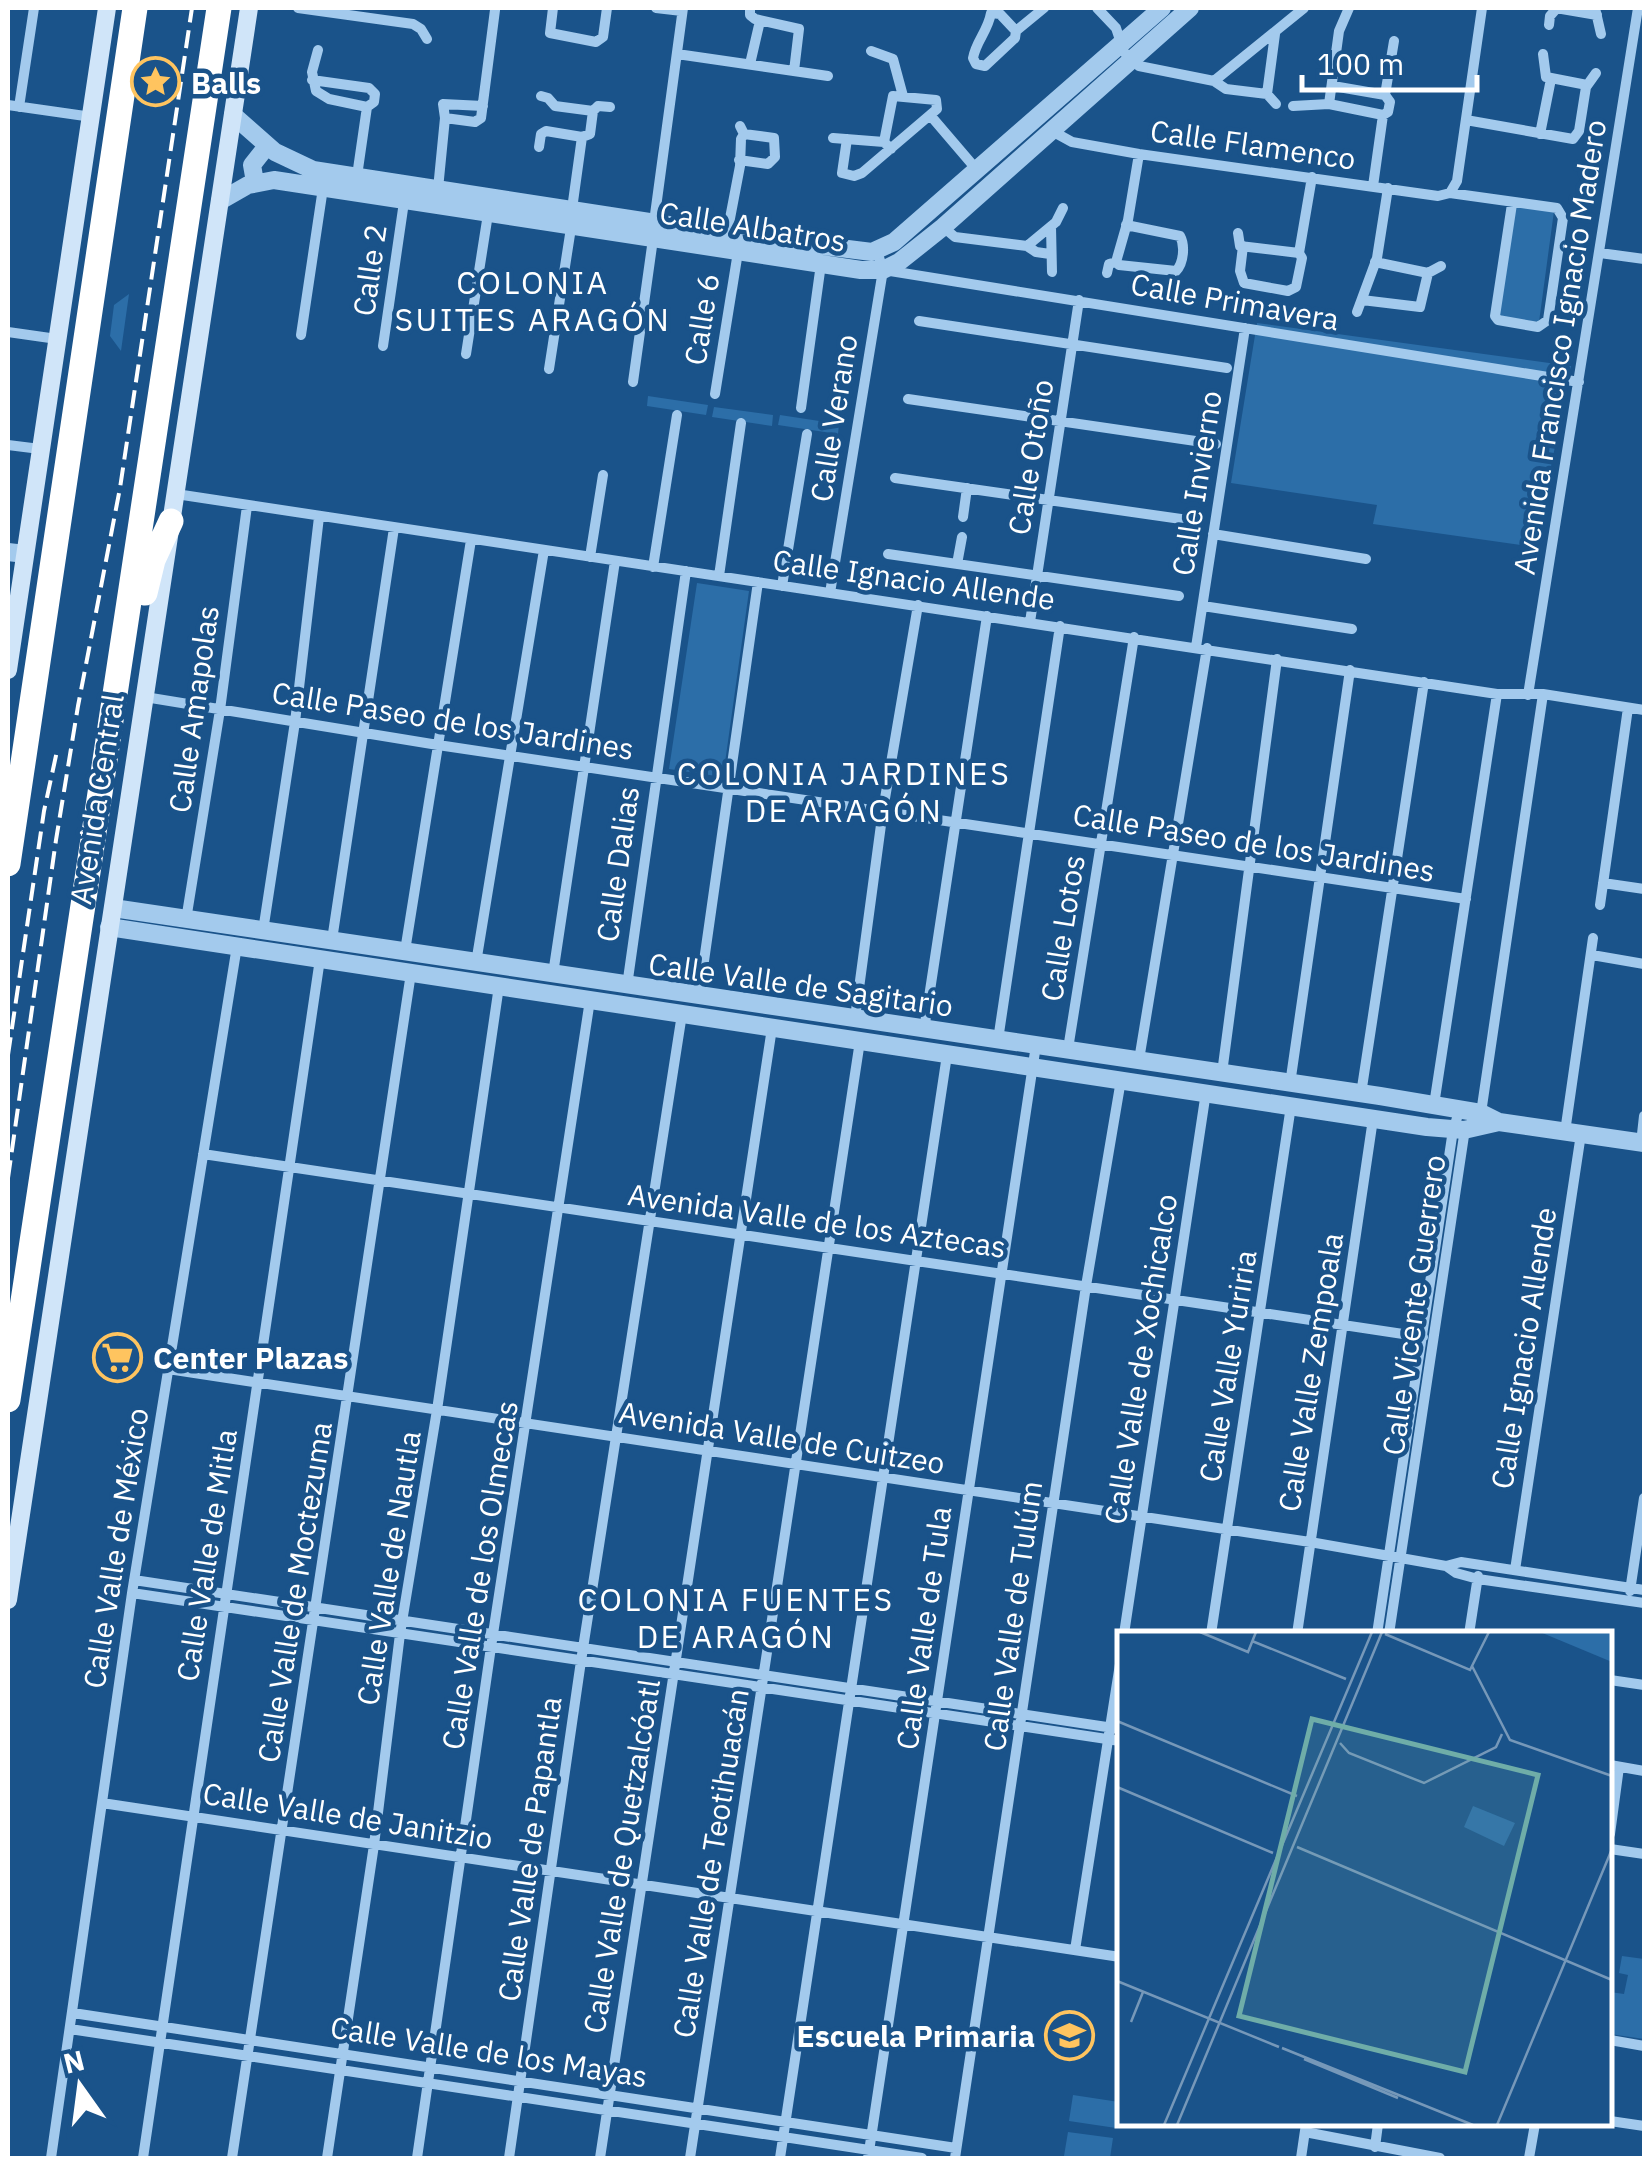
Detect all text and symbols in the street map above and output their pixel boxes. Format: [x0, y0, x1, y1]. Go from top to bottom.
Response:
scale bar [1302, 30, 1477, 92]
text: 100 m [1317, 44, 1404, 83]
place icon: Balls [130, 56, 182, 108]
place label: Balls [191, 63, 261, 102]
street label: Calle Flamenco [1148, 110, 1358, 178]
street label: Avenida Francisco Ignacio Madero [1504, 117, 1614, 577]
street label: Calle Albatros [657, 192, 849, 260]
street label: Calle 2 [343, 222, 395, 318]
district label: COLONIA SUITES ARAGÓN [394, 261, 672, 340]
street label: Calle Primavera [1128, 264, 1342, 338]
street label: Calle 6 [675, 270, 727, 368]
street label: Calle Verano [801, 332, 865, 504]
street label: Calle Otoño [998, 377, 1062, 537]
street label: Calle Invierno [1162, 388, 1230, 578]
street label: Calle Ignacio Allende [770, 540, 1058, 618]
street label: Calle Amapolas [159, 603, 227, 815]
street label: Calle Paseo de los Jardines [269, 672, 637, 768]
street label: Avenida Central [60, 691, 132, 907]
district label: COLONIA JARDINES DE ARAGÓN [677, 752, 1011, 831]
street label: Calle Dalias [587, 784, 647, 944]
street label: Calle Paseo de los Jardines [1070, 794, 1438, 890]
street label: Calle Lotos [1031, 852, 1093, 1004]
street label: Calle Valle de Sagitario [646, 943, 956, 1025]
street label: Calle Vicente Guerrero [1373, 1152, 1453, 1458]
street label: Avenida Valle de los Aztecas [625, 1174, 1009, 1266]
street label: Calle Valle de Xochicalco [1095, 1191, 1185, 1527]
street label: Calle Ignacio Allende [1481, 1204, 1565, 1492]
street label: Calle Valle Zempoala [1269, 1230, 1351, 1514]
street label: Calle Valle Yuriria [1189, 1247, 1265, 1485]
supermarket icon: Center Plazas [92, 1331, 144, 1383]
place label: Center Plazas [153, 1338, 348, 1377]
street label: Avenida Valle de Cuitzeo [616, 1392, 948, 1482]
street label: Calle Valle de los Olmecas [432, 1398, 526, 1752]
street label: Calle Valle de México [74, 1405, 156, 1691]
street label: Calle Valle de Moctezuma [248, 1419, 340, 1765]
street label: Calle Valle de Mitla [167, 1426, 245, 1684]
street label: Calle Valle de Nautla [347, 1428, 429, 1708]
street label: Calle Valle de Tulúm [974, 1478, 1050, 1754]
street label: Calle Valle de Tula [887, 1504, 959, 1752]
district label: COLONIA FUENTES DE ARAGÓN [577, 1578, 895, 1657]
inset map [1117, 1631, 1612, 2126]
street label: Calle Valle de Quetzalcóatl [574, 1676, 668, 2036]
street label: Calle Valle de Teotihuacán [663, 1686, 757, 2040]
street label: Calle Valle de Papantla [488, 1694, 570, 2004]
street label: Calle Valle de Janitzio [200, 1773, 496, 1857]
street label: Calle Valle de los Mayas [328, 2007, 650, 2095]
school or university icon: Escuela Primaria [1044, 2009, 1096, 2061]
place label: Escuela Primaria [796, 2016, 1035, 2055]
north arrow [30, 2036, 130, 2136]
text: N [60, 2041, 88, 2082]

